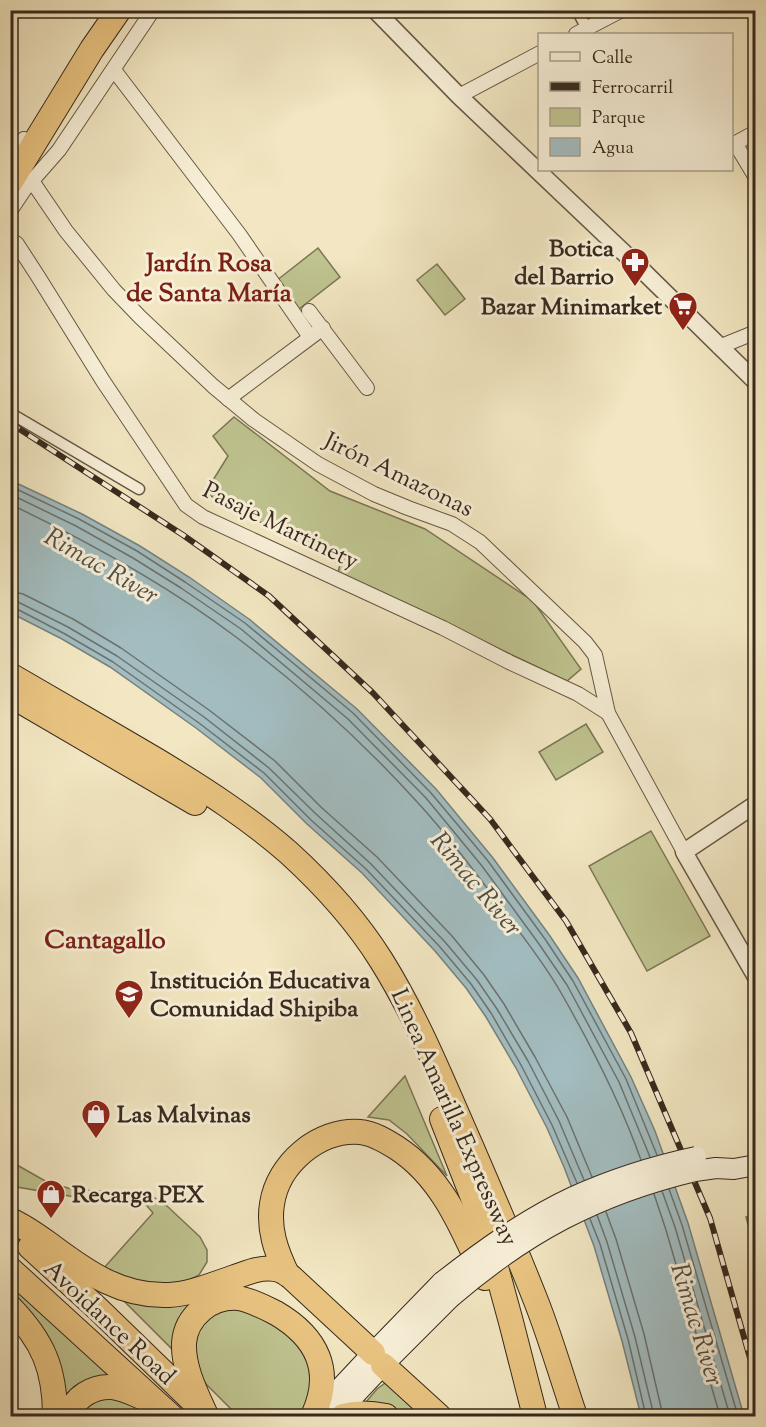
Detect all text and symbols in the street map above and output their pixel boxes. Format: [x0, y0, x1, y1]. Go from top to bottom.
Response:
legend [538, 33, 733, 171]
text: Calle [592, 46, 633, 72]
text: Ferrocarril [592, 76, 673, 102]
text: Parque [592, 106, 645, 132]
text: Agua [592, 136, 634, 162]
place label: Botica del Barrio [514, 233, 615, 295]
district label: Jardín Rosa de Santa María [126, 246, 292, 313]
pharmacy icon: Botica del Barrio [619, 246, 651, 288]
supermarket icon: Bazar Minimarket [667, 290, 699, 332]
place label: Bazar Minimarket [481, 291, 663, 325]
street label: Jirón Amazonas [316, 424, 479, 527]
street label: Pasaje Martinety [197, 474, 364, 579]
water label: Rimac River [37, 520, 165, 615]
water label: Rimac River [420, 824, 530, 945]
district label: Cantagallo [44, 923, 166, 960]
place label: Institución Educativa Comunidad Shipiba [150, 965, 371, 1027]
school or university icon: Institución Educativa Comunidad Shipiba [113, 978, 145, 1020]
street label: Linea Amarilla Expressway [381, 984, 525, 1252]
shop icon: Las Malvinas [80, 1098, 112, 1140]
place label: Las Malvinas [117, 1099, 251, 1133]
shop icon: Recarga PEX [35, 1178, 67, 1220]
place label: Recarga PEX [72, 1179, 204, 1213]
street label: Avoidance Road [35, 1253, 183, 1394]
water label: Rimac River [659, 1259, 732, 1391]

